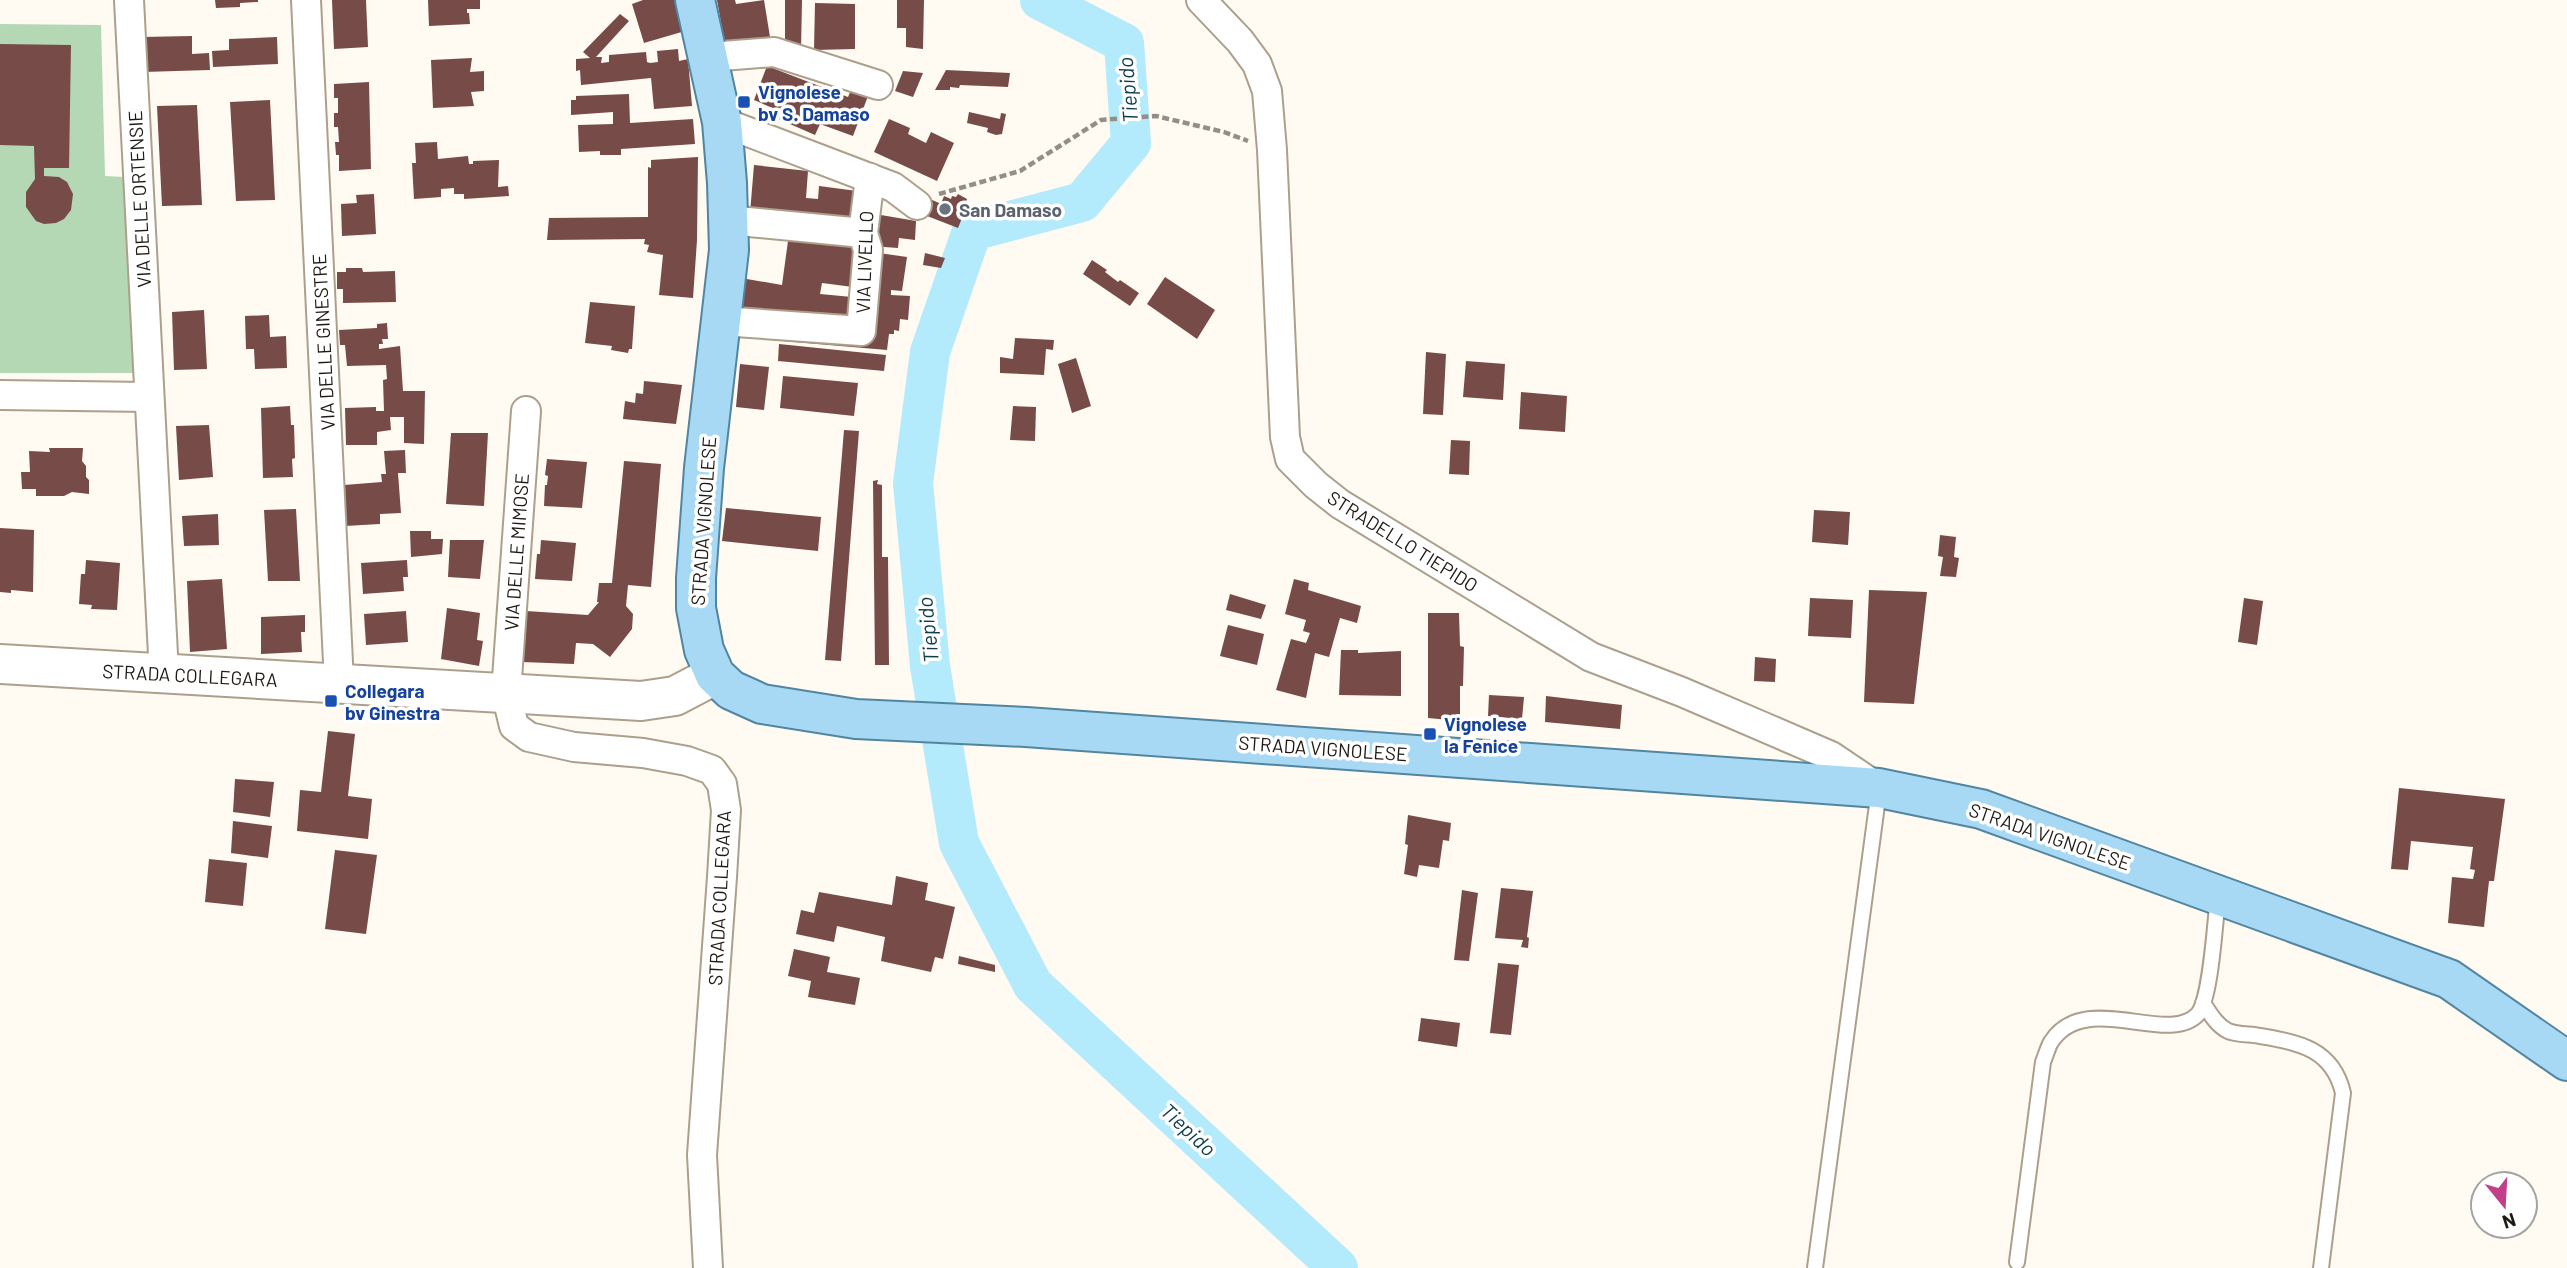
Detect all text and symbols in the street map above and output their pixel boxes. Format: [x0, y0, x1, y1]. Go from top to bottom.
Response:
water label: Tiepido [1112, 56, 1142, 124]
place label: Vignolese bv S. Damaso [758, 80, 870, 125]
marker: Vignolese bv S. Damaso [736, 94, 752, 110]
street label: VIA DELLE ORTENSIE [123, 110, 155, 288]
place label: San Damaso [959, 198, 1062, 221]
marker: San Damaso [937, 201, 953, 217]
street label: VIA LIVELLO [851, 210, 877, 314]
street label: VIA DELLE GINESTRE [307, 253, 339, 431]
street label: STRADA VIGNOLESE [686, 436, 720, 606]
street label: VIA DELLE MIMOSE [499, 472, 533, 632]
street label: STRADELLO TIEPIDO [1324, 485, 1482, 597]
water label: Tiepido [911, 596, 943, 664]
street label: STRADA COLLEGARA [102, 659, 278, 691]
place label: Collegara bv Ginestra [345, 679, 440, 724]
marker: Collegara bv Ginestra [323, 693, 339, 709]
place label: Vignolese la Fenice [1444, 712, 1527, 757]
marker: Vignolese la Fenice [1422, 726, 1438, 742]
street label: STRADA VIGNOLESE [1238, 731, 1408, 765]
street label: STRADA VIGNOLESE [1966, 798, 2134, 874]
street label: STRADA COLLEGARA [703, 810, 735, 986]
water label: Tiepido [1156, 1097, 1222, 1161]
north arrow [2469, 1170, 2539, 1240]
text: N [2500, 1209, 2519, 1235]

